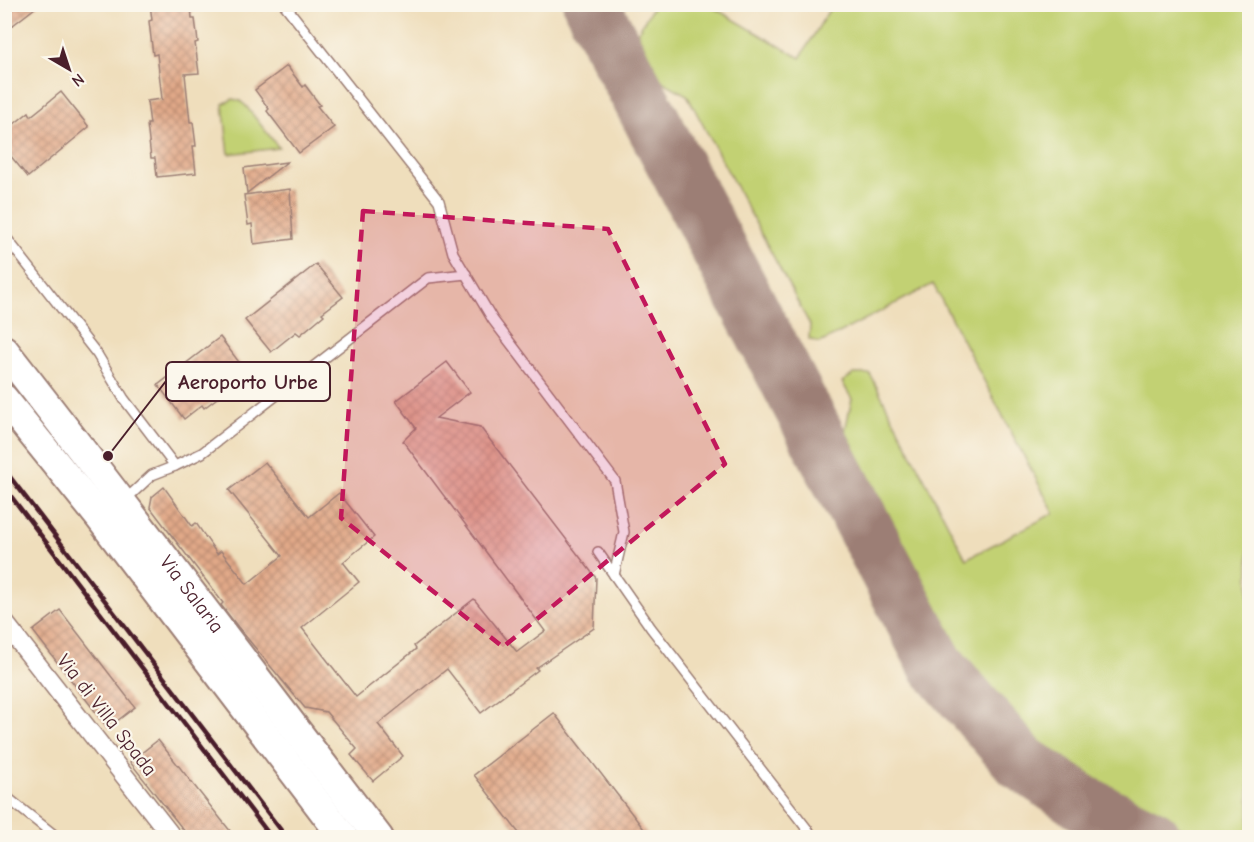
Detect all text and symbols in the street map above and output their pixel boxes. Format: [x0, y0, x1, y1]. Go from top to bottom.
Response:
north arrow [39, 39, 99, 99]
text: N [68, 70, 88, 90]
callout: Aeroporto Urbe [166, 362, 330, 401]
text: Aeroporto Urbe [178, 370, 318, 394]
street label: Via Salaria [155, 551, 229, 637]
street label: Via di Villa Spada [52, 650, 162, 780]

